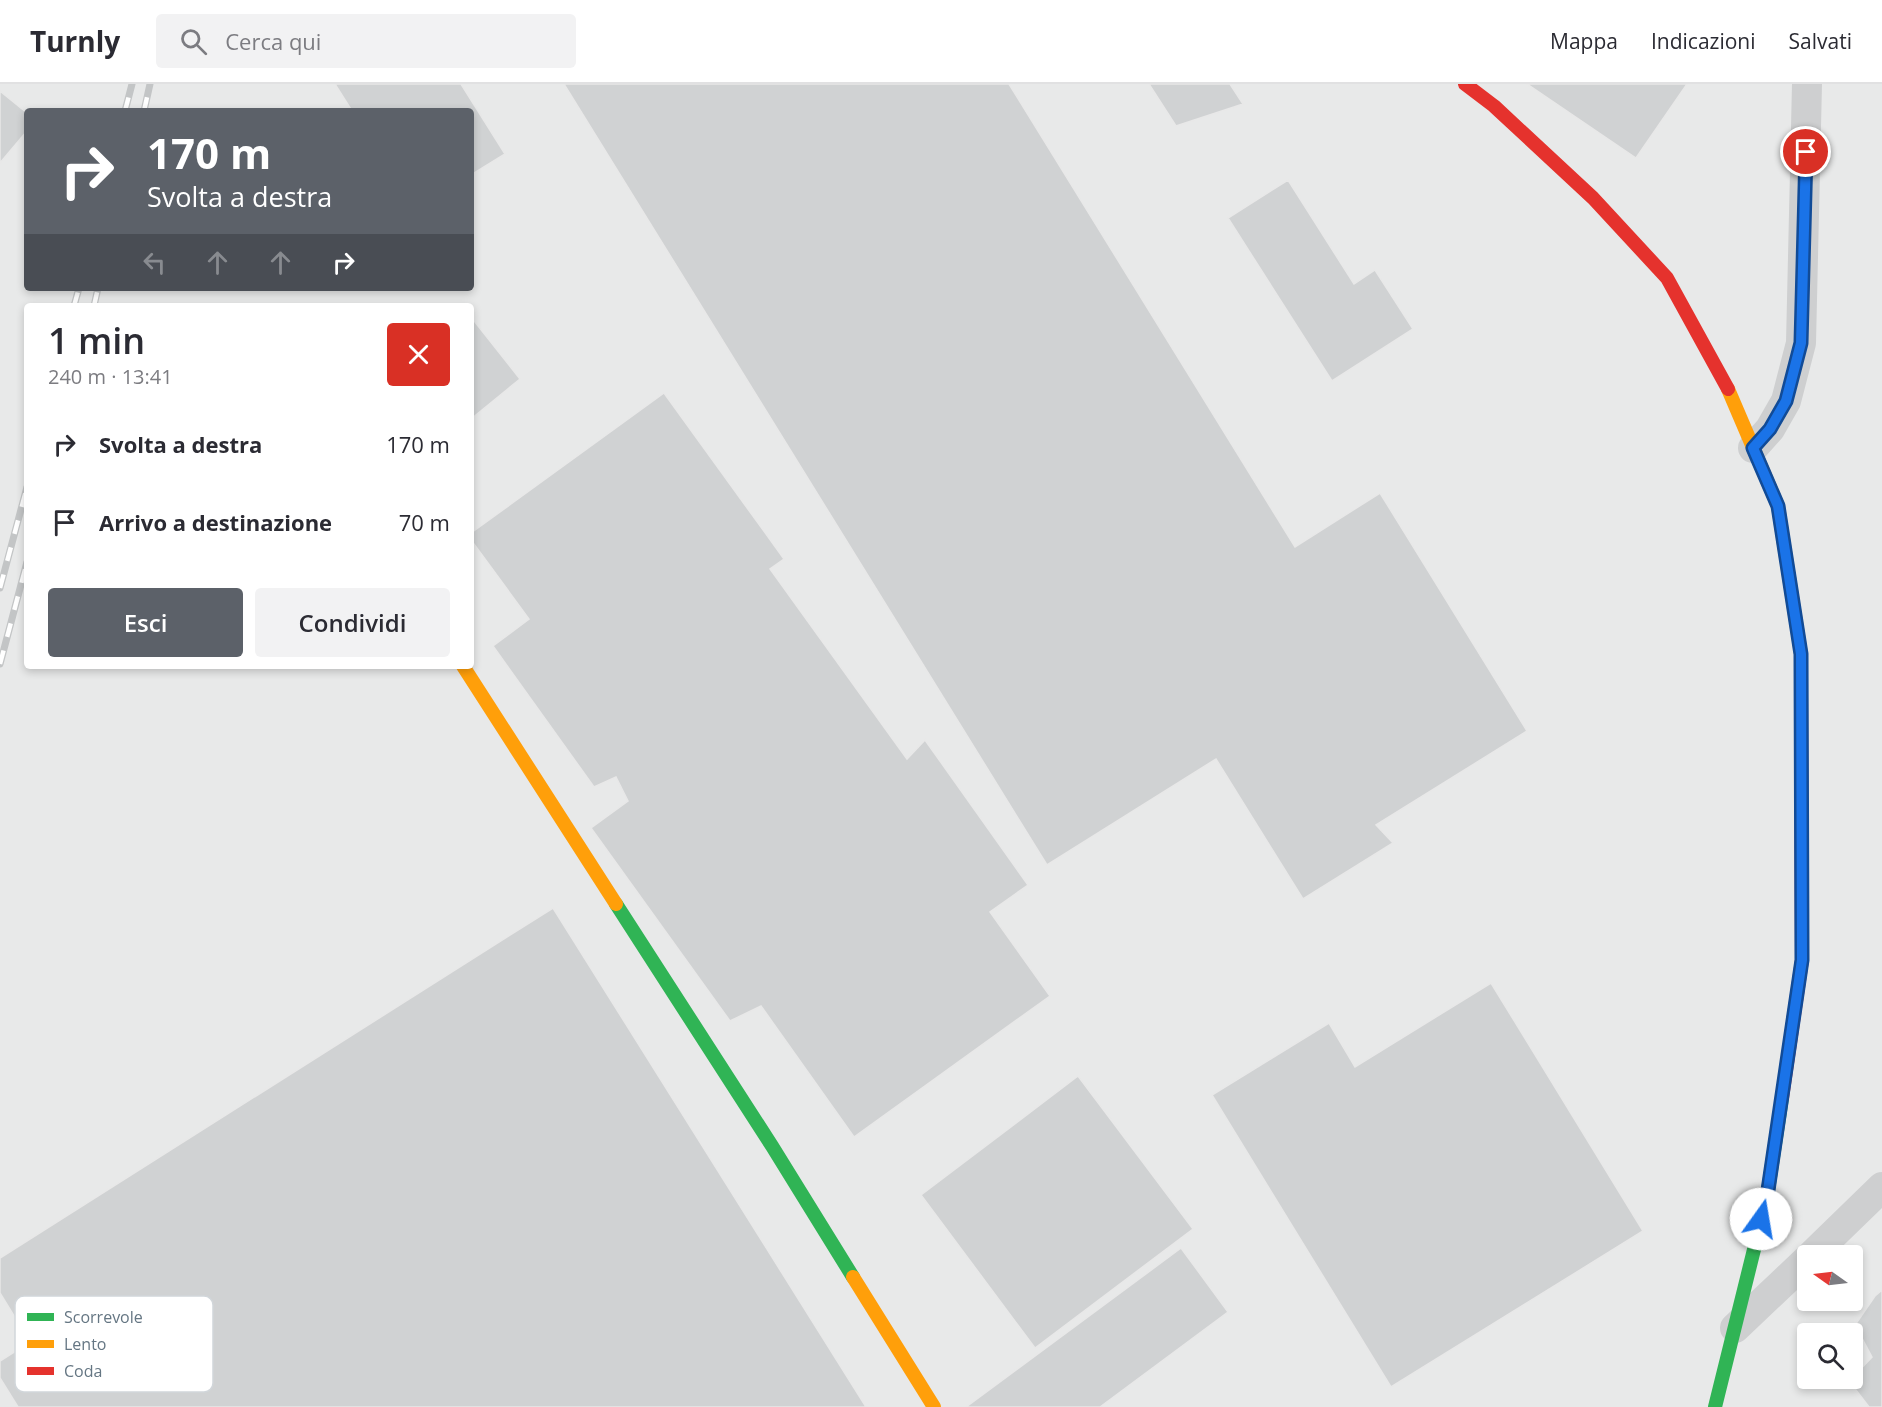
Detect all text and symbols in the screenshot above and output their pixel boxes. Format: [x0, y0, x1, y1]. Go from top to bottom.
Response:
search box [156, 14, 576, 68]
text: Turnly [30, 22, 120, 60]
icon: search [177, 25, 210, 58]
text: Cerca qui [225, 26, 321, 56]
text: Mappa [1550, 27, 1618, 55]
text: Indicazioni [1651, 27, 1756, 55]
text: Salvati [1789, 27, 1852, 55]
text: 170 m [147, 124, 271, 181]
pin [1780, 126, 1831, 177]
icon: right [48, 132, 126, 210]
icon: arrive [1789, 135, 1822, 168]
text: Svolta a destra [147, 178, 332, 215]
icon: left [138, 246, 171, 279]
icon: ahead [201, 246, 234, 279]
icon: ahead [264, 246, 297, 279]
icon: right [327, 246, 360, 279]
text: 1 min [48, 316, 145, 365]
button: close [387, 323, 450, 386]
text: 240 m · 13:41 [48, 363, 173, 390]
icon: right [48, 428, 81, 461]
text: Svolta a destra [99, 429, 262, 459]
text: 170 m [386, 429, 450, 459]
icon: arrive [48, 506, 81, 539]
text: Arrivo a destinazione [99, 507, 332, 537]
text: 70 m [399, 507, 450, 537]
button: Esci [48, 588, 243, 657]
button: Condividi [255, 588, 450, 657]
position arrow [1729, 1187, 1793, 1251]
north arrow [1797, 1245, 1863, 1311]
map controls [1797, 1245, 1863, 1389]
legend [15, 1296, 213, 1392]
text: Scorrevole [64, 1306, 143, 1328]
button: search [1797, 1323, 1863, 1389]
text: Lento [64, 1333, 106, 1355]
text: Coda [64, 1360, 102, 1382]

